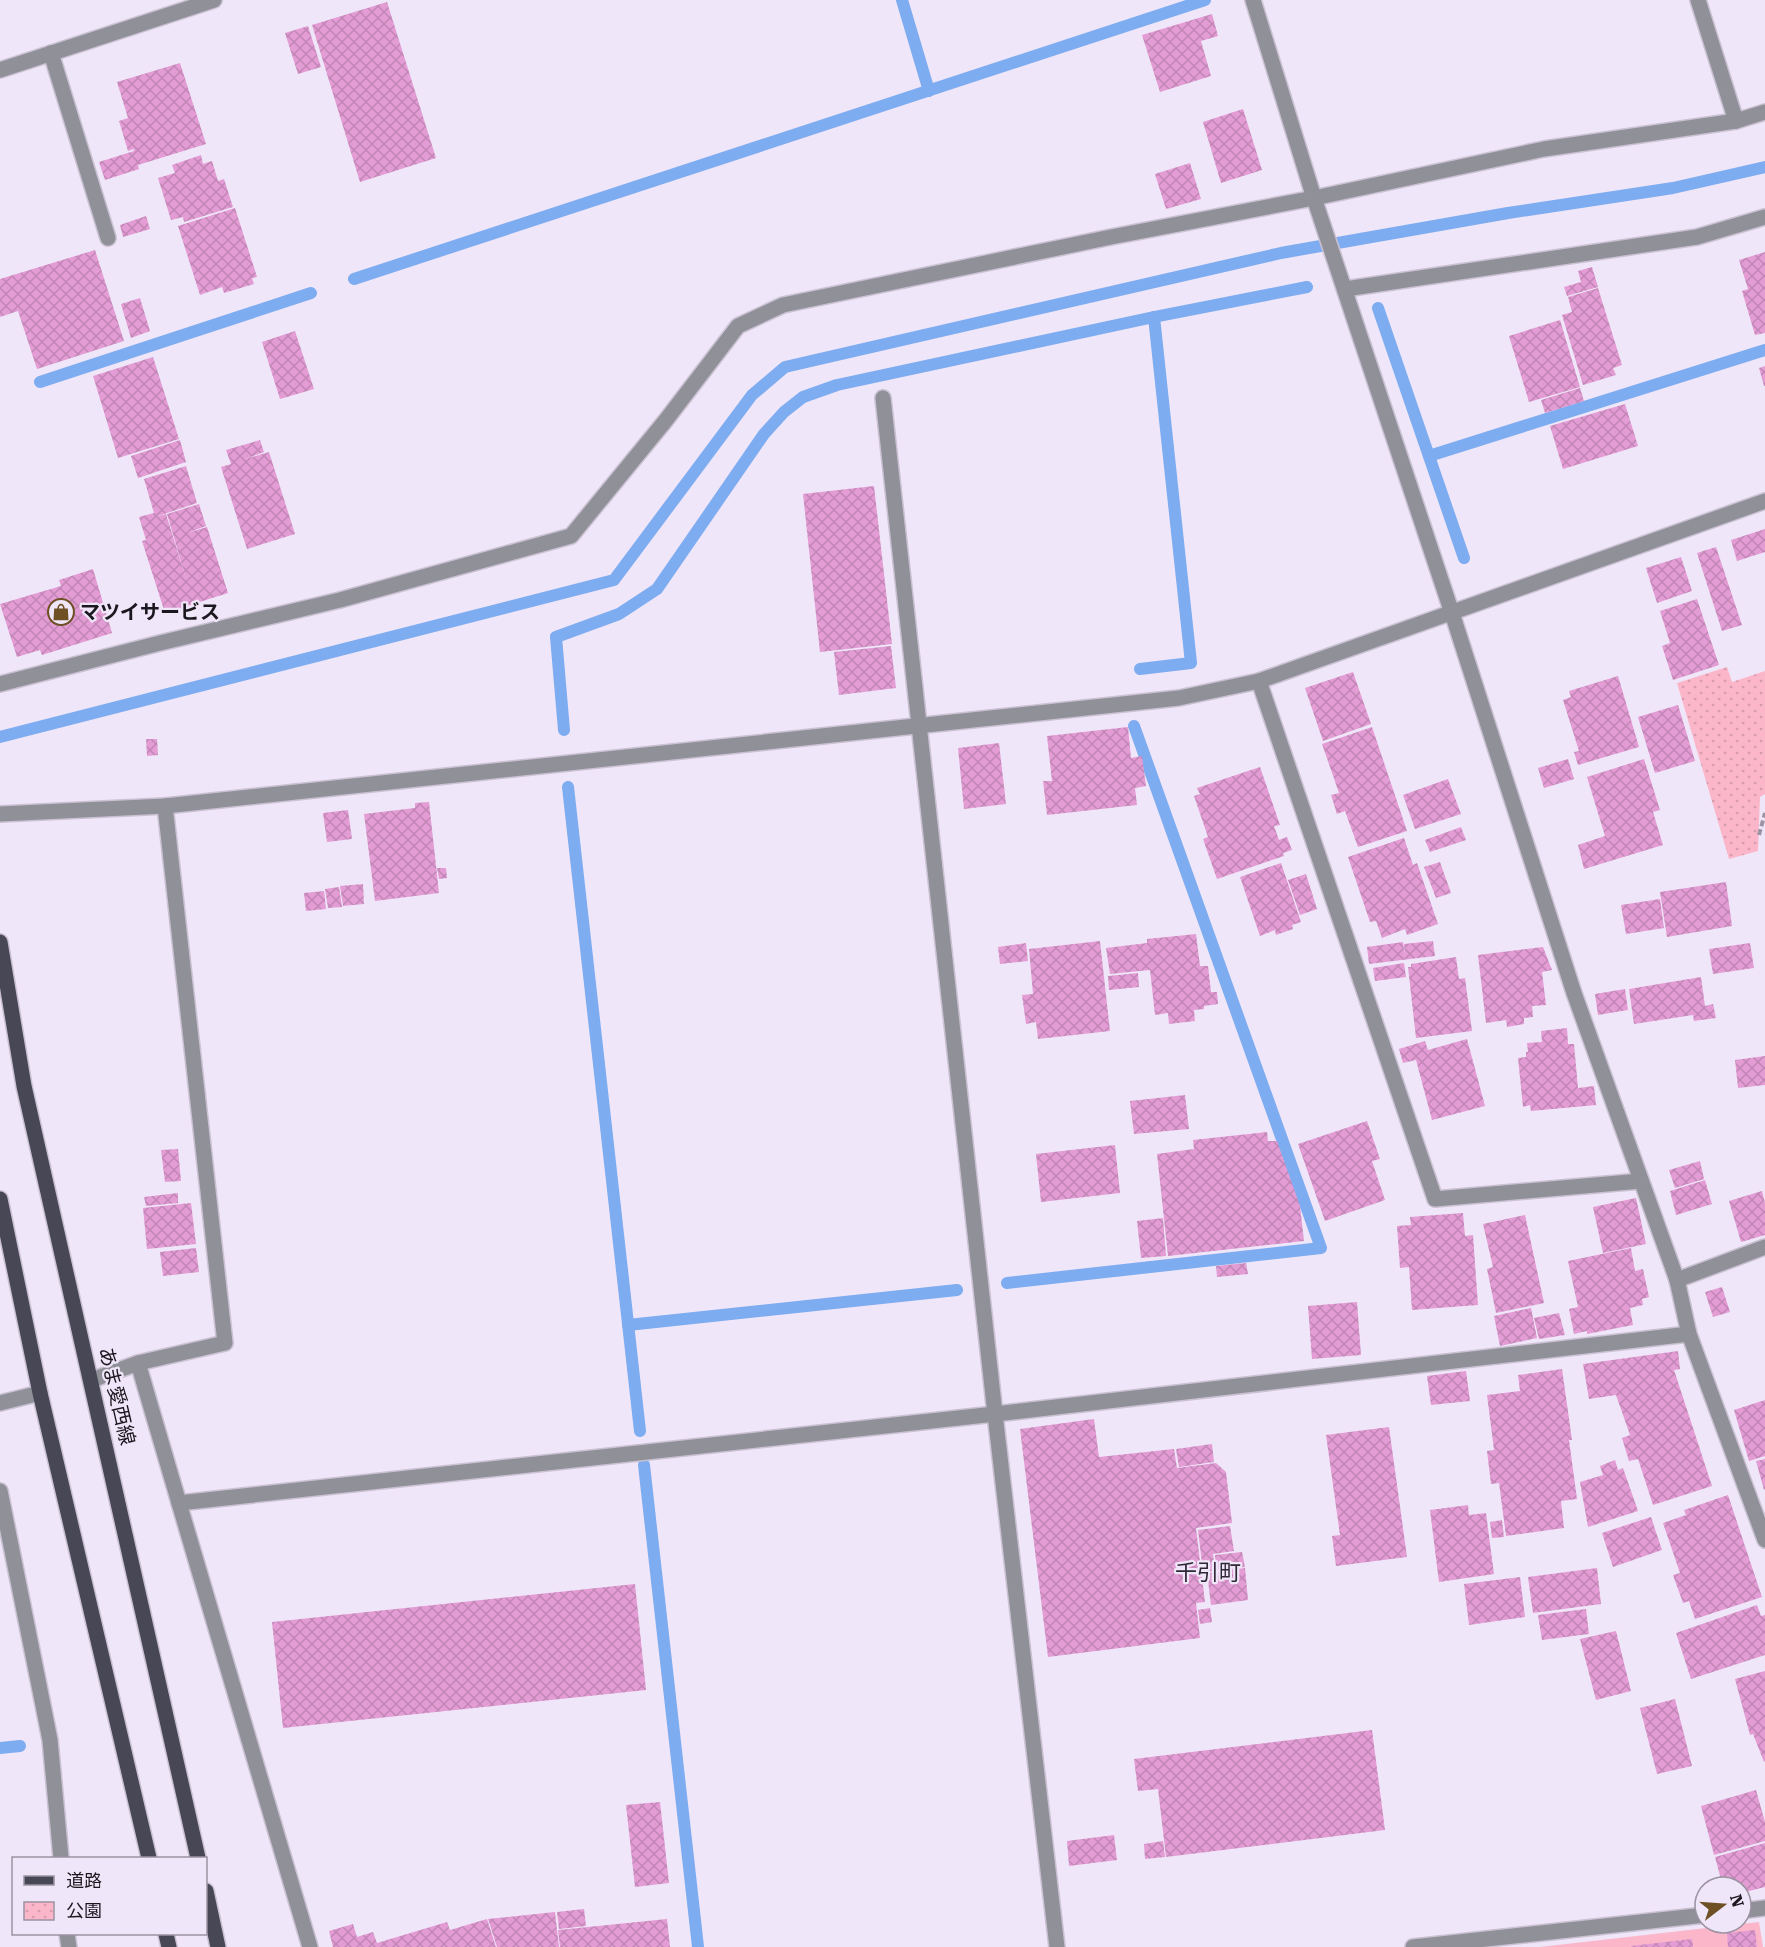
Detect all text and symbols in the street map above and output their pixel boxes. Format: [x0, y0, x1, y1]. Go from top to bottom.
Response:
shop icon: マツイサービス [46, 597, 76, 627]
place label: マツイサービス [80, 600, 220, 624]
street label: あま愛西線 [94, 1345, 140, 1447]
district label: 千引町 [1175, 1560, 1241, 1585]
legend [12, 1857, 207, 1935]
text: 道路 [66, 1870, 102, 1891]
north arrow [1693, 1875, 1753, 1935]
text: N [1726, 1892, 1748, 1909]
text: 公園 [66, 1900, 102, 1921]

